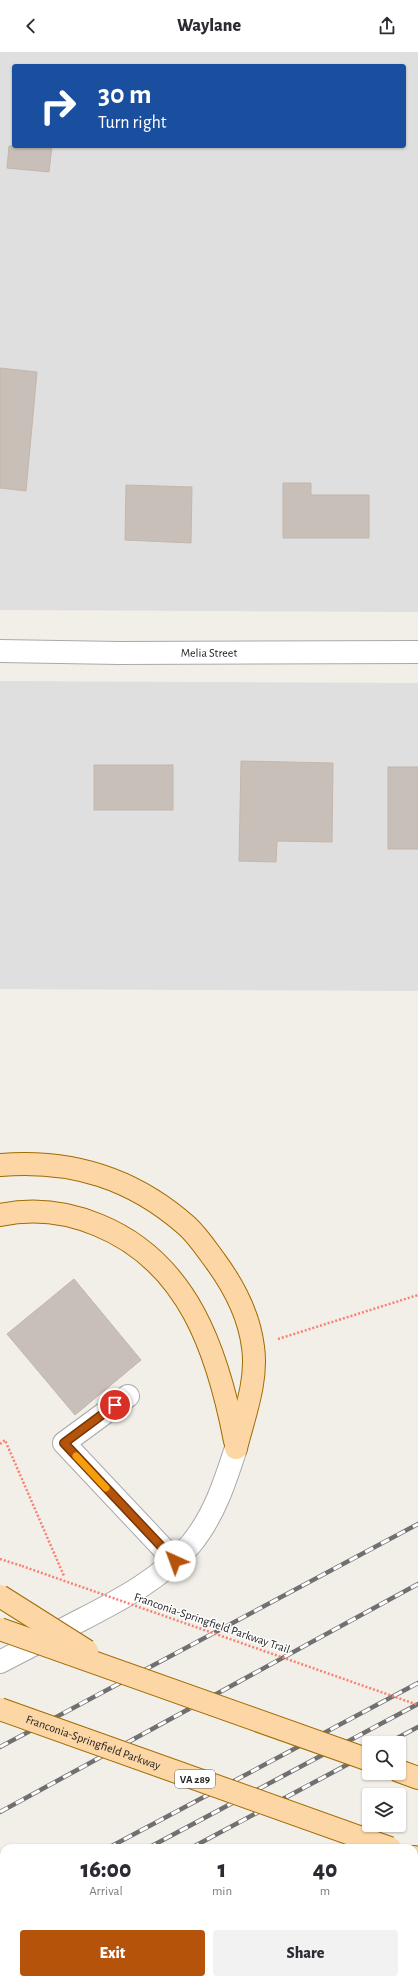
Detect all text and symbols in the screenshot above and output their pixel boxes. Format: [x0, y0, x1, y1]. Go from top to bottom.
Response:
icon: back [20, 15, 42, 37]
icon: share [376, 15, 398, 37]
text: Waylane [177, 17, 241, 35]
icon: right [32, 80, 84, 132]
text: 30 m [98, 81, 151, 109]
text: Turn right [98, 114, 167, 132]
street label: Melia Street [181, 647, 237, 659]
pin [98, 1388, 132, 1422]
icon: arrive [104, 1394, 126, 1416]
position arrow [154, 1540, 196, 1582]
street label: Franconia-Springfield Parkway Trail [132, 1591, 292, 1656]
street label: Franconia-Springfield Parkway [24, 1713, 162, 1773]
map controls [362, 1736, 406, 1832]
button: search [362, 1736, 406, 1780]
road number: VA 289 [175, 1770, 215, 1788]
button: layers [362, 1788, 406, 1832]
text: 16:00 [81, 1858, 131, 1882]
text: 1 [218, 1858, 226, 1882]
text: 40 [313, 1858, 337, 1882]
text: Arrival [89, 1885, 123, 1898]
text: min [212, 1885, 232, 1898]
text: m [320, 1885, 330, 1898]
button: Exit [20, 1930, 205, 1976]
button: Share [213, 1930, 398, 1976]

